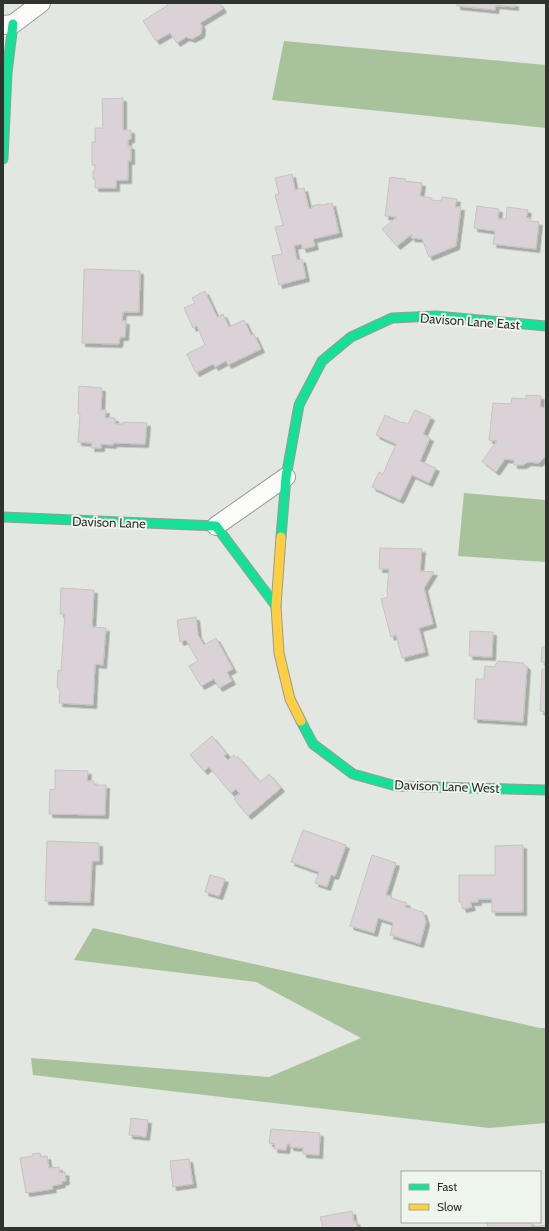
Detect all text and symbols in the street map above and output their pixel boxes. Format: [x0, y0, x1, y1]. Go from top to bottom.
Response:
street label: Davison Lane East [420, 310, 521, 333]
street label: Davison Lane [72, 513, 147, 531]
street label: Davison Lane West [394, 776, 500, 796]
legend [401, 1171, 541, 1223]
text: Fast [437, 1179, 457, 1194]
text: Slow [437, 1199, 462, 1214]

